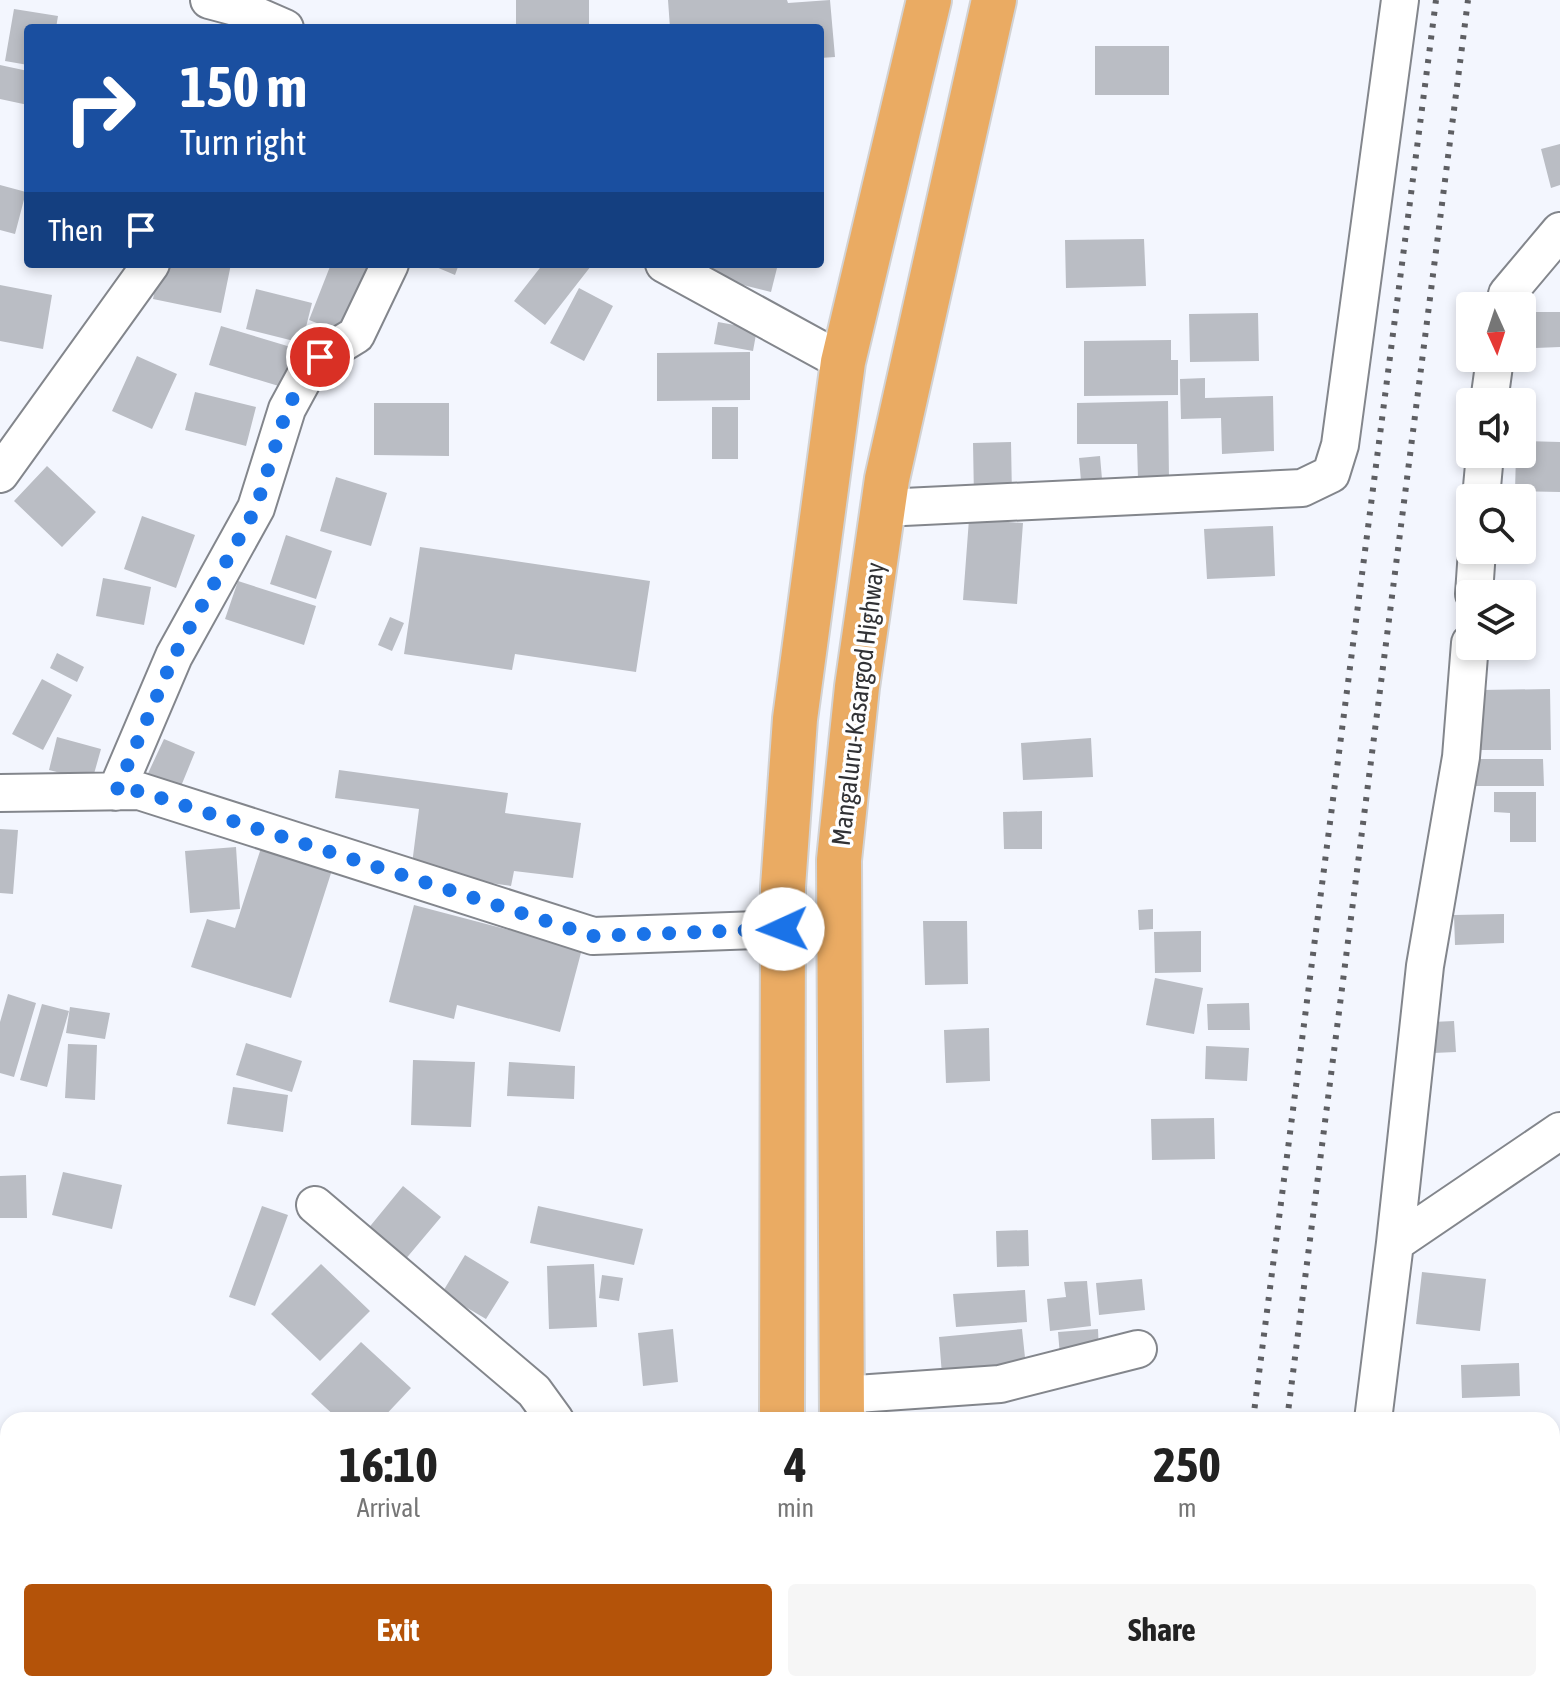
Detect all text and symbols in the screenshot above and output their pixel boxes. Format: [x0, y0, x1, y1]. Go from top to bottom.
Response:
text: 150 m [180, 55, 307, 119]
icon: right [48, 56, 152, 160]
text: Turn right [180, 121, 307, 163]
icon: arrive [119, 208, 163, 252]
text: Then [48, 213, 103, 247]
north arrow [1456, 292, 1536, 372]
map controls [1456, 292, 1536, 660]
pin [286, 323, 354, 391]
icon: arrive [298, 335, 342, 379]
button: sound [1456, 388, 1536, 468]
button: search [1456, 484, 1536, 564]
street label: Mangaluru-Kasargod Highway [826, 560, 890, 847]
button: layers [1456, 580, 1536, 660]
position arrow [741, 887, 825, 971]
text: 16:10 [339, 1437, 438, 1492]
text: 4 [784, 1437, 807, 1492]
text: 250 [1153, 1437, 1221, 1492]
text: Arrival [357, 1493, 420, 1523]
text: min [777, 1493, 814, 1523]
text: m [1178, 1493, 1196, 1523]
button: Exit [24, 1584, 772, 1676]
button: Share [788, 1584, 1536, 1676]

